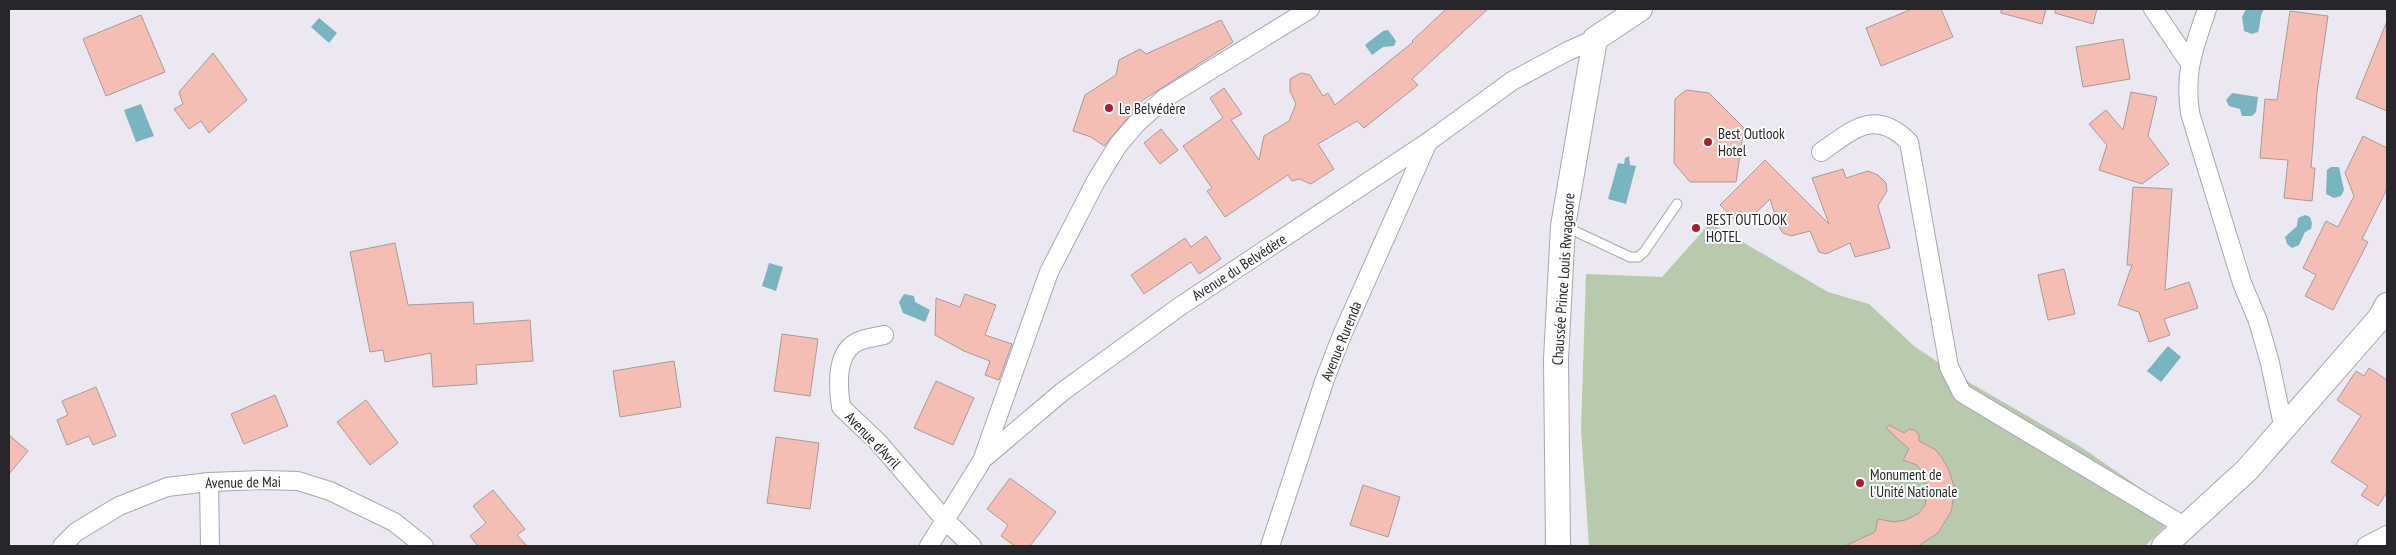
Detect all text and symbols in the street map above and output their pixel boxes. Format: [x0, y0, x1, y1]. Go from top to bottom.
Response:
place label: Le Belvédère [1119, 99, 1186, 118]
marker: Le Belvédère [1103, 102, 1115, 114]
place label: Best Outlook Hotel [1718, 124, 1785, 160]
marker: Best Outlook Hotel [1702, 136, 1714, 148]
street label: Chaussée Prince Louis Rwagasore [1548, 192, 1578, 366]
place label: BEST OUTLOOK HOTEL [1706, 210, 1788, 246]
marker: BEST OUTLOOK HOTEL [1690, 222, 1702, 234]
street label: Avenue du Belvédère [1188, 229, 1290, 305]
street label: Avenue Rurenda [1316, 298, 1366, 384]
street label: Avenue d'Avril [841, 407, 905, 473]
place label: Monument de l'Unité Nationale [1870, 465, 1957, 501]
street label: Avenue de Mai [205, 472, 281, 492]
marker: Monument de l'Unité Nationale [1854, 477, 1866, 489]

